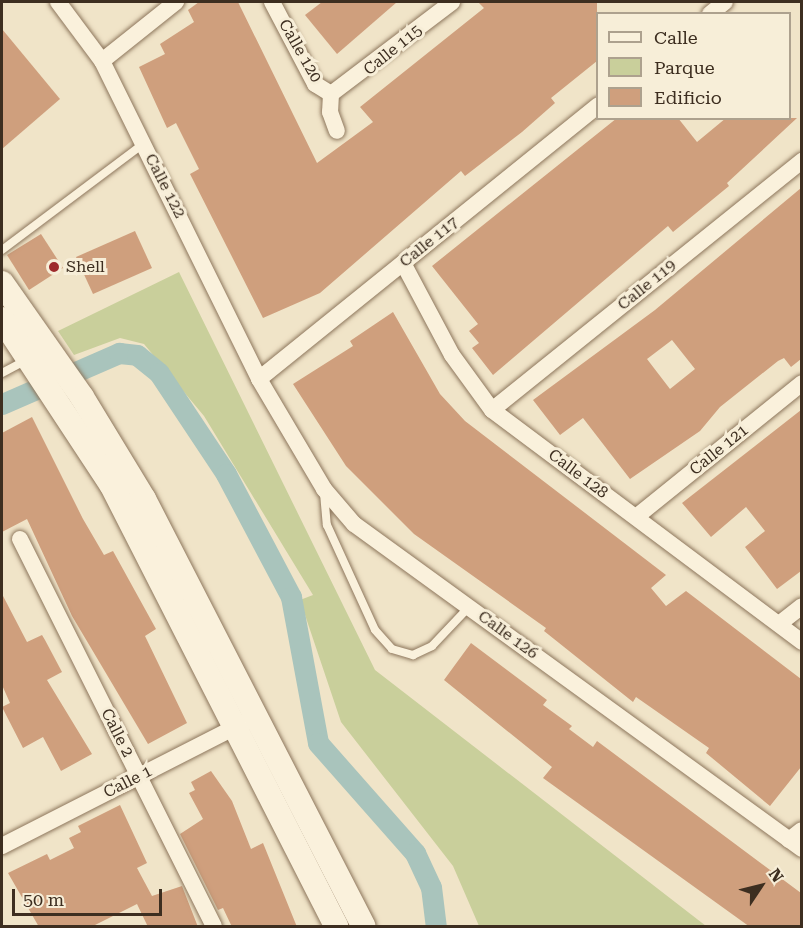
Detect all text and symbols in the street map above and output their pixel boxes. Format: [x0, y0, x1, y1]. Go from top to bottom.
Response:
legend [596, 12, 791, 120]
street label: Calle 120 [274, 16, 326, 86]
street label: Calle 115 [360, 21, 426, 79]
text: Calle [654, 27, 698, 48]
text: Parque [654, 57, 715, 78]
text: Edificio [654, 87, 722, 108]
street label: Calle 122 [141, 151, 189, 221]
street label: Calle 117 [396, 213, 462, 271]
street label: Calle 119 [614, 256, 680, 314]
place label: Shell [66, 257, 105, 277]
marker: Shell [47, 260, 61, 274]
street label: Calle 121 [686, 421, 752, 479]
street label: Calle 128 [544, 445, 612, 503]
street label: Calle 126 [474, 607, 542, 663]
street label: Calle 2 [97, 706, 137, 760]
street label: Calle 1 [101, 762, 155, 802]
north arrow [731, 856, 791, 916]
text: N [765, 865, 787, 886]
scale bar [15, 877, 165, 915]
text: 50 m [23, 889, 64, 910]

